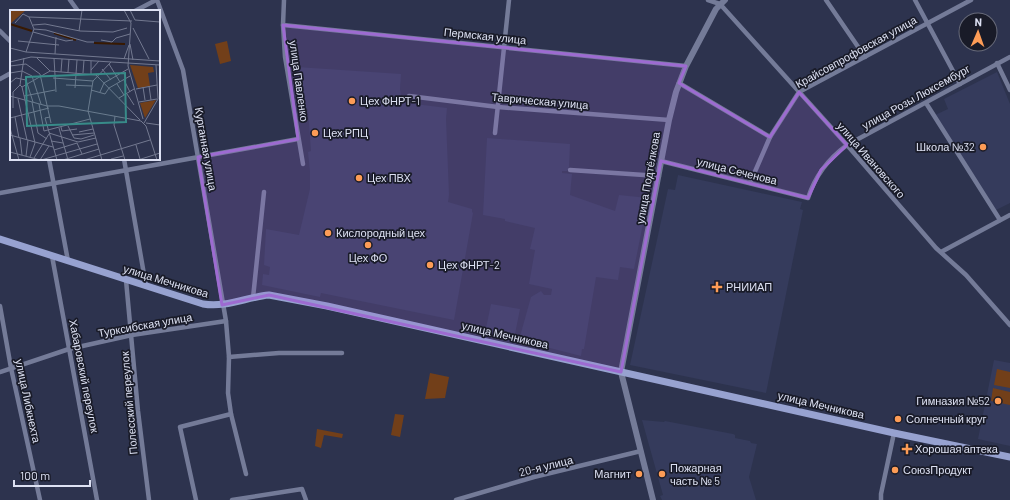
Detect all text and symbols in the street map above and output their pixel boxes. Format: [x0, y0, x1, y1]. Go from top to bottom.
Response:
inset map [10, 10, 160, 160]
street label: Крайсовпрофовская улица [793, 12, 919, 90]
north arrow [958, 12, 998, 52]
text: N [974, 15, 982, 28]
street label: Пермская улица [443, 25, 528, 46]
street label: улица Павленко [287, 40, 312, 122]
street label: улица Розы Люксембург [859, 61, 972, 132]
street label: Таврическая улица [491, 90, 590, 111]
place label: Цех ФНРТ-1 [360, 94, 420, 107]
marker: Цех ФНРТ-1 [347, 96, 357, 106]
street label: Курганная улица [193, 106, 220, 192]
street label: улица Ивановского [835, 119, 908, 200]
place label: Цех РПЦ [323, 126, 368, 139]
marker: Цех РПЦ [310, 128, 320, 138]
street label: улица Подтёлкова [633, 130, 662, 225]
place label: Школа №32 [916, 140, 975, 153]
marker: Школа №32 [978, 142, 988, 152]
street label: улица Сеченова [696, 154, 779, 187]
place label: Цех ПВХ [367, 171, 411, 184]
marker: Цех ПВХ [354, 173, 364, 183]
place label: Кислородный цех [336, 226, 426, 239]
marker: Кислородный цех [323, 228, 333, 238]
marker: Цех ФО [363, 240, 373, 250]
place label: Цех ФО [349, 251, 388, 264]
place label: Цех ФНРТ-2 [438, 258, 500, 271]
marker: Цех ФНРТ-2 [425, 260, 435, 270]
street label: улица Мечникова [122, 261, 211, 300]
place label: РНИИАП [726, 280, 772, 293]
marker: РНИИАП [711, 281, 723, 293]
street label: Турксибская улица [97, 310, 194, 339]
street label: Хабаровский переулок [67, 318, 102, 434]
street label: улица Мечникова [461, 318, 550, 351]
street label: Полесский переулок [117, 351, 139, 455]
street label: улица Либкнехта [13, 358, 44, 445]
street label: улица Мечникова [777, 388, 866, 421]
place label: Гимназия №52 [916, 394, 990, 407]
marker: Гимназия №52 [993, 396, 1003, 406]
place label: Солнечный круг [906, 412, 986, 425]
marker: Солнечный круг [893, 414, 903, 424]
place label: Хорошая аптека [915, 442, 999, 455]
marker: Хорошая аптека [902, 444, 912, 454]
street label: 20-я улица [518, 452, 575, 478]
place label: Пожарная часть № 5 [670, 461, 722, 487]
scale bar [14, 462, 90, 488]
place label: СоюзПродукт [903, 463, 972, 476]
marker: СоюзПродукт [890, 465, 900, 475]
place label: Магнит [594, 467, 631, 480]
text: 100 m [20, 468, 50, 482]
marker: Магнит [634, 469, 644, 479]
marker: Пожарная часть № 5 [657, 469, 667, 479]

